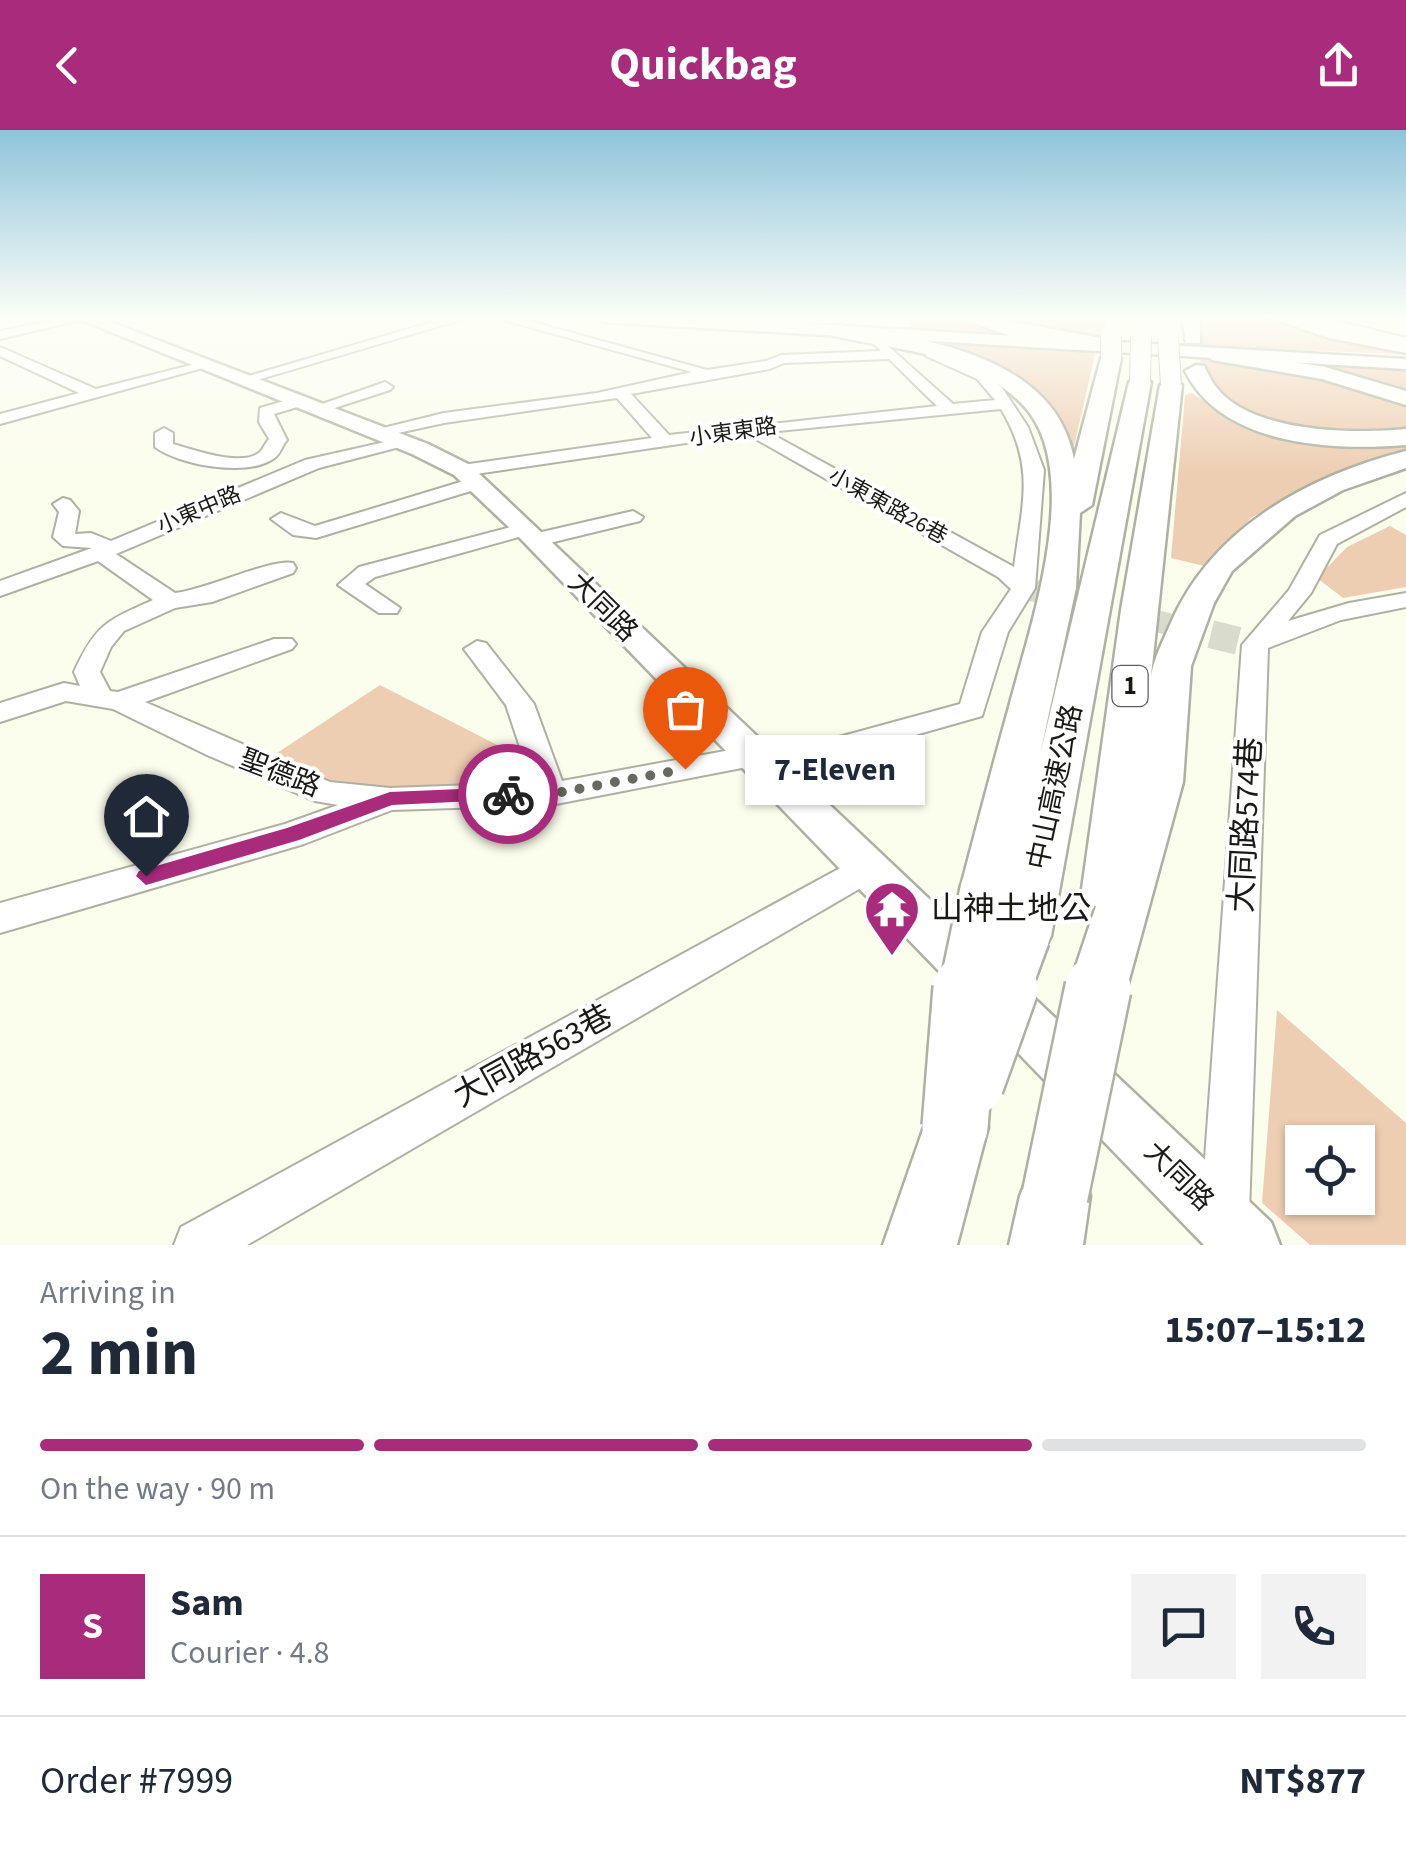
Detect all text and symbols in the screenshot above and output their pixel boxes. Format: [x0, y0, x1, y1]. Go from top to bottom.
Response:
text: Quickbag [609, 33, 797, 97]
icon: back [40, 38, 95, 93]
icon: share [1311, 38, 1366, 93]
street label: 小東東路 [687, 410, 779, 454]
street label: 小東東路26巷 [823, 460, 953, 552]
street label: 小東中路 [152, 478, 246, 542]
street label: 大同路 [559, 563, 647, 651]
road number: 1 [1112, 666, 1148, 706]
pin [643, 667, 728, 770]
icon: bag [658, 682, 713, 737]
street label: 中山高速公路 [1018, 701, 1092, 873]
callout: 7-Eleven [745, 734, 925, 804]
street label: 大同路574巷 [1218, 736, 1274, 914]
street label: 聖德路 [234, 739, 326, 807]
courier [458, 744, 558, 844]
text: 7-Eleven [774, 747, 896, 793]
icon: bike [481, 767, 536, 822]
pin [104, 774, 189, 877]
icon: home [119, 789, 174, 844]
temple icon: 山神土地公 [862, 879, 922, 958]
place label: 山神土地公 [931, 886, 1091, 932]
street label: 大同路563巷 [445, 993, 621, 1119]
map controls [1285, 1125, 1375, 1215]
button: locate [1285, 1125, 1375, 1215]
street label: 大同路 [1135, 1132, 1223, 1220]
text: Arriving in [40, 1270, 176, 1316]
text: 15:07–15:12 [1164, 1303, 1366, 1357]
text: 2 min [40, 1307, 198, 1400]
text: On the way · 90 m [40, 1466, 275, 1512]
button: chat [1131, 1574, 1236, 1679]
button: phone [1261, 1574, 1366, 1679]
text: Sam [170, 1576, 244, 1630]
text: S [82, 1599, 103, 1653]
text: Courier · 4.8 [170, 1630, 330, 1676]
text: Order #7999 [40, 1754, 233, 1808]
text: NT$877 [1239, 1754, 1366, 1808]

